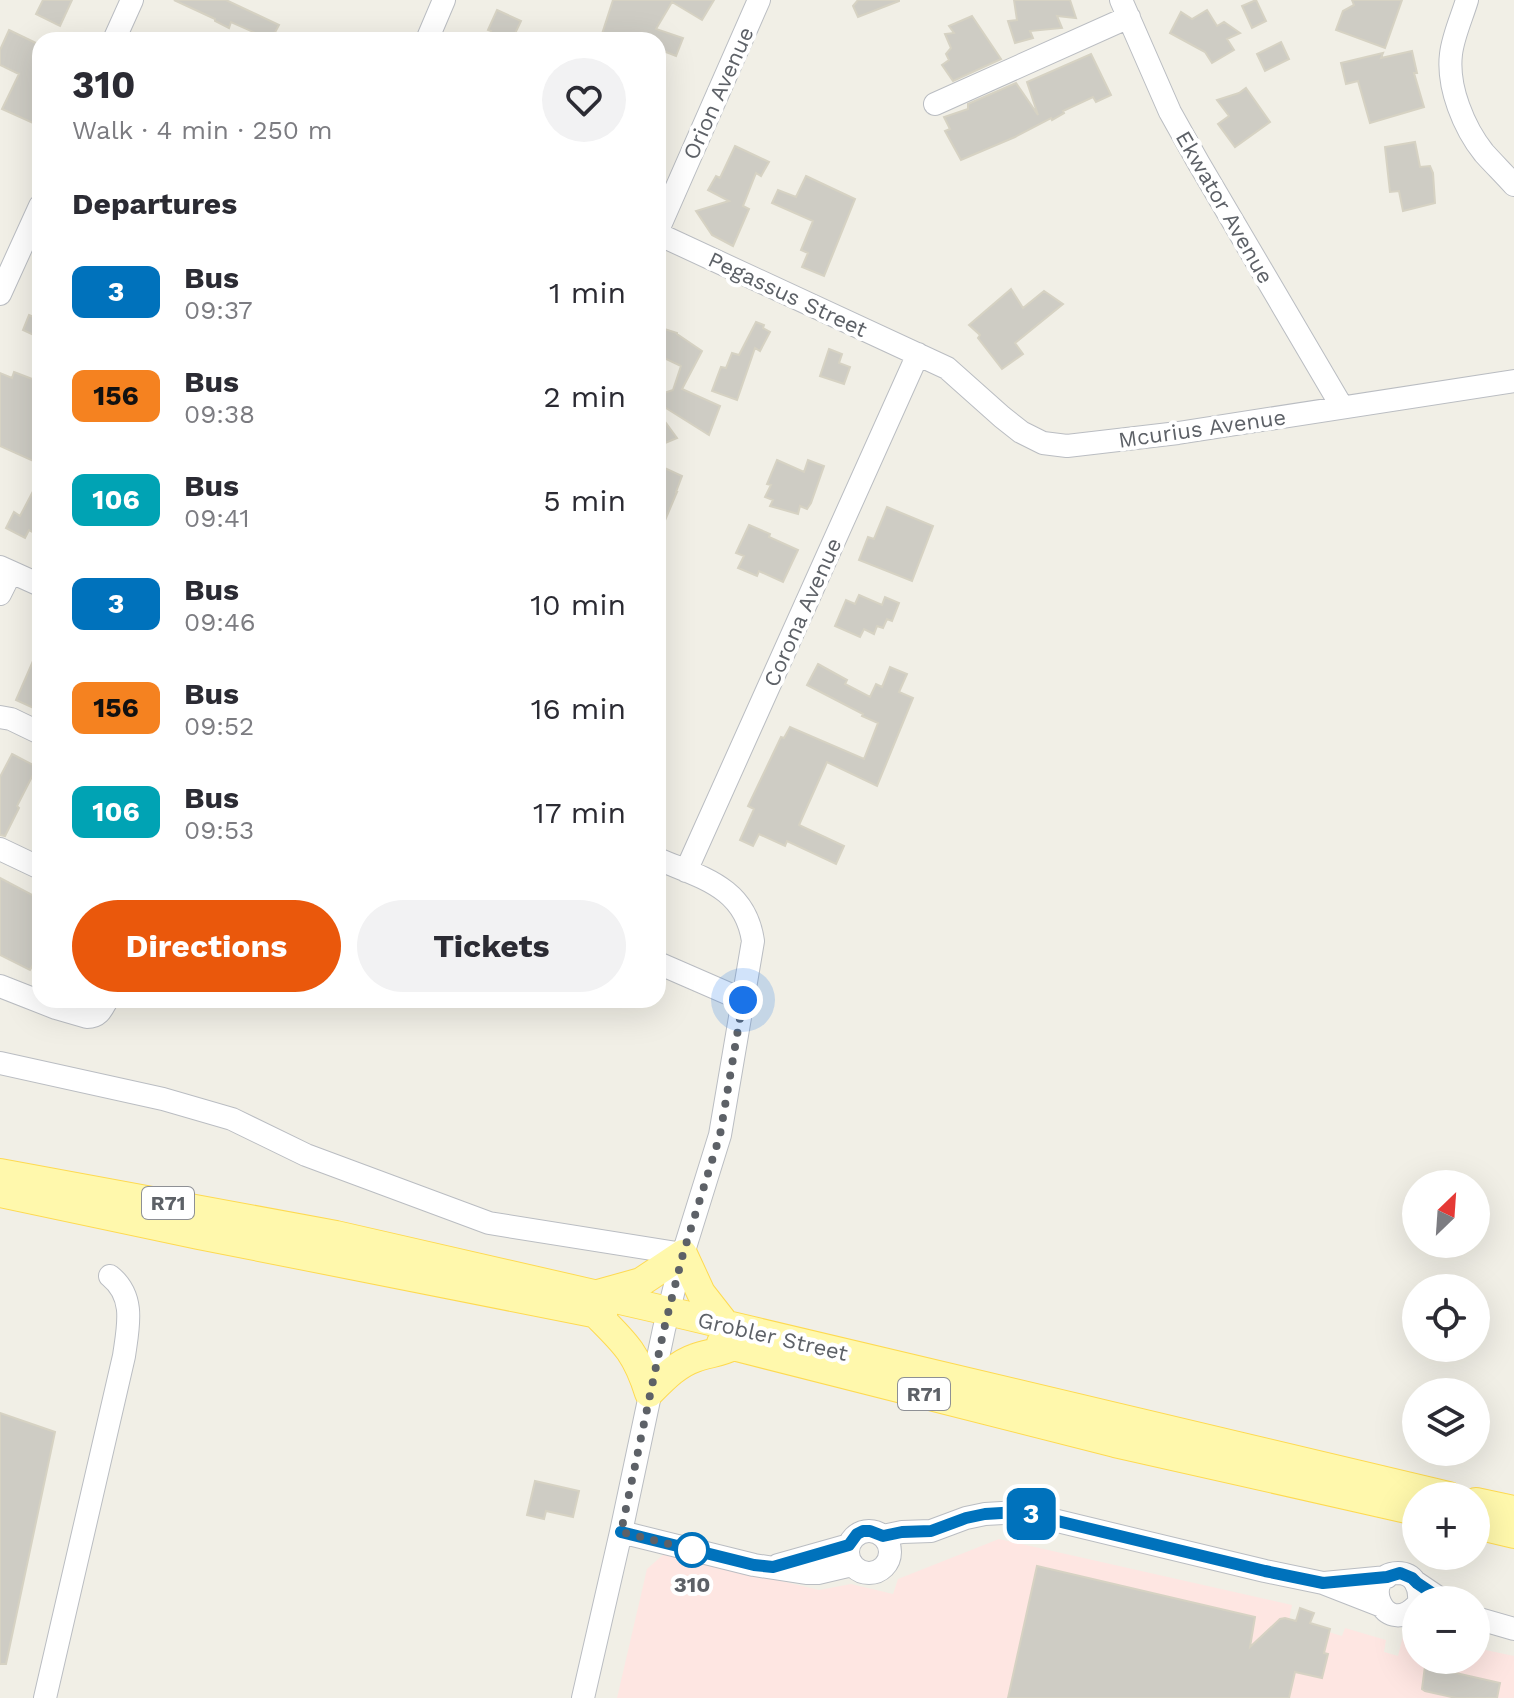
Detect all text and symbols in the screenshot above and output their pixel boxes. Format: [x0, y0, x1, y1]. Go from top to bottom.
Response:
street label: Orion Avenue [678, 23, 759, 163]
button: heart [542, 58, 626, 142]
text: 310 [72, 63, 135, 107]
text: Walk · 4 min · 250 m [72, 115, 333, 145]
street label: Ekwator Avenue [1171, 127, 1278, 288]
text: Departures [72, 186, 237, 221]
street label: Pegassus Street [704, 247, 871, 342]
text: Bus [184, 260, 239, 295]
text: 3 [108, 275, 124, 308]
text: 1 min [549, 275, 626, 310]
text: 09:37 [184, 295, 253, 325]
text: Bus [184, 364, 239, 399]
text: 156 [93, 379, 139, 412]
text: 2 min [543, 379, 626, 414]
text: 09:38 [184, 399, 255, 429]
street label: Mcurius Avenue [1117, 404, 1287, 453]
text: Bus [184, 468, 239, 503]
text: 106 [92, 483, 140, 516]
text: 5 min [543, 483, 626, 518]
text: 09:41 [184, 503, 250, 533]
street label: Corona Avenue [758, 534, 846, 690]
text: Bus [184, 572, 239, 607]
text: 3 [108, 587, 124, 620]
text: 10 min [530, 587, 626, 622]
text: 09:46 [184, 607, 256, 637]
text: Bus [184, 676, 239, 711]
text: 156 [93, 691, 139, 724]
text: 16 min [531, 691, 626, 726]
text: 09:52 [184, 711, 254, 741]
text: Bus [184, 780, 239, 815]
text: 106 [92, 795, 140, 828]
text: 17 min [533, 795, 626, 830]
text: 09:53 [184, 815, 254, 845]
button: Directions [72, 900, 341, 992]
button: Tickets [357, 900, 626, 992]
your location [723, 980, 763, 1020]
north arrow [1402, 1170, 1490, 1258]
map controls [1402, 1170, 1490, 1674]
road number: R71 [142, 1187, 194, 1219]
button: locate [1402, 1274, 1490, 1362]
street label: Grobler Street [695, 1307, 850, 1366]
road number: R71 [898, 1378, 950, 1410]
button: layers [1402, 1378, 1490, 1466]
button: + [1402, 1482, 1490, 1570]
line badge: 3 [1005, 1488, 1057, 1540]
text: 3 [1023, 1497, 1039, 1530]
marker: 310 [675, 1533, 709, 1567]
place label: 310 [674, 1572, 710, 1597]
button: − [1402, 1586, 1490, 1674]

